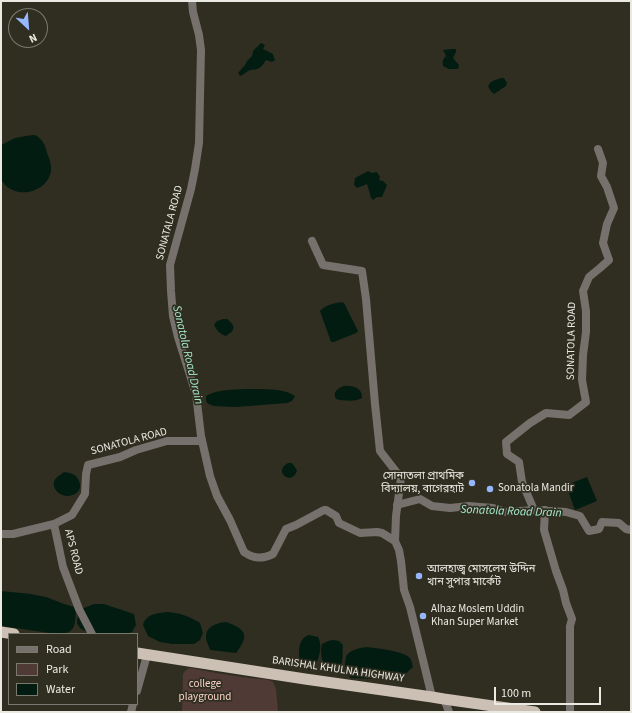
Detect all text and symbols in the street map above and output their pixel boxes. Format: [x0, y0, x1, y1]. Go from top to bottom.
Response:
north arrow [8, 8, 48, 48]
text: N [26, 30, 40, 47]
street label: SONATALA ROAD [154, 184, 186, 262]
street label: SONATOLA ROAD [565, 302, 579, 380]
water label: Sonatola Road Drain [169, 304, 205, 406]
street label: SONATOLA ROAD [89, 425, 169, 459]
place label: সোনাতলা প্রাথমিক বিদ্যালয়, বাগেরহাট [381, 470, 464, 496]
marker: সোনাতলা প্রাথমিক বিদ্যালয়, বাগেরহাট [467, 478, 477, 488]
place label: Sonatola Mandir [498, 482, 574, 496]
marker: Sonatola Mandir [485, 484, 495, 494]
water label: Sonatola Road Drain [460, 503, 562, 521]
street label: APS ROAD [61, 528, 85, 576]
place label: আলহাজ্ব মোসলেম উদ্দিন খান সুপার মার্কেট [427, 563, 535, 589]
marker: আলহাজ্ব মোসলেম উদ্দিন খান সুপার মার্কেট [414, 571, 424, 581]
place label: Alhaz Moslem Uddin Khan Super Market [431, 603, 524, 629]
marker: Alhaz Moslem Uddin Khan Super Market [418, 611, 428, 621]
legend [8, 633, 138, 705]
text: Road [46, 641, 72, 658]
street label: BARISHAL KHULNA HIGHWAY [271, 654, 405, 686]
text: Park [46, 661, 68, 678]
park label: college playground [179, 678, 231, 704]
scale bar [496, 679, 603, 705]
text: Water [46, 681, 75, 698]
text: 100 m [501, 685, 531, 702]

